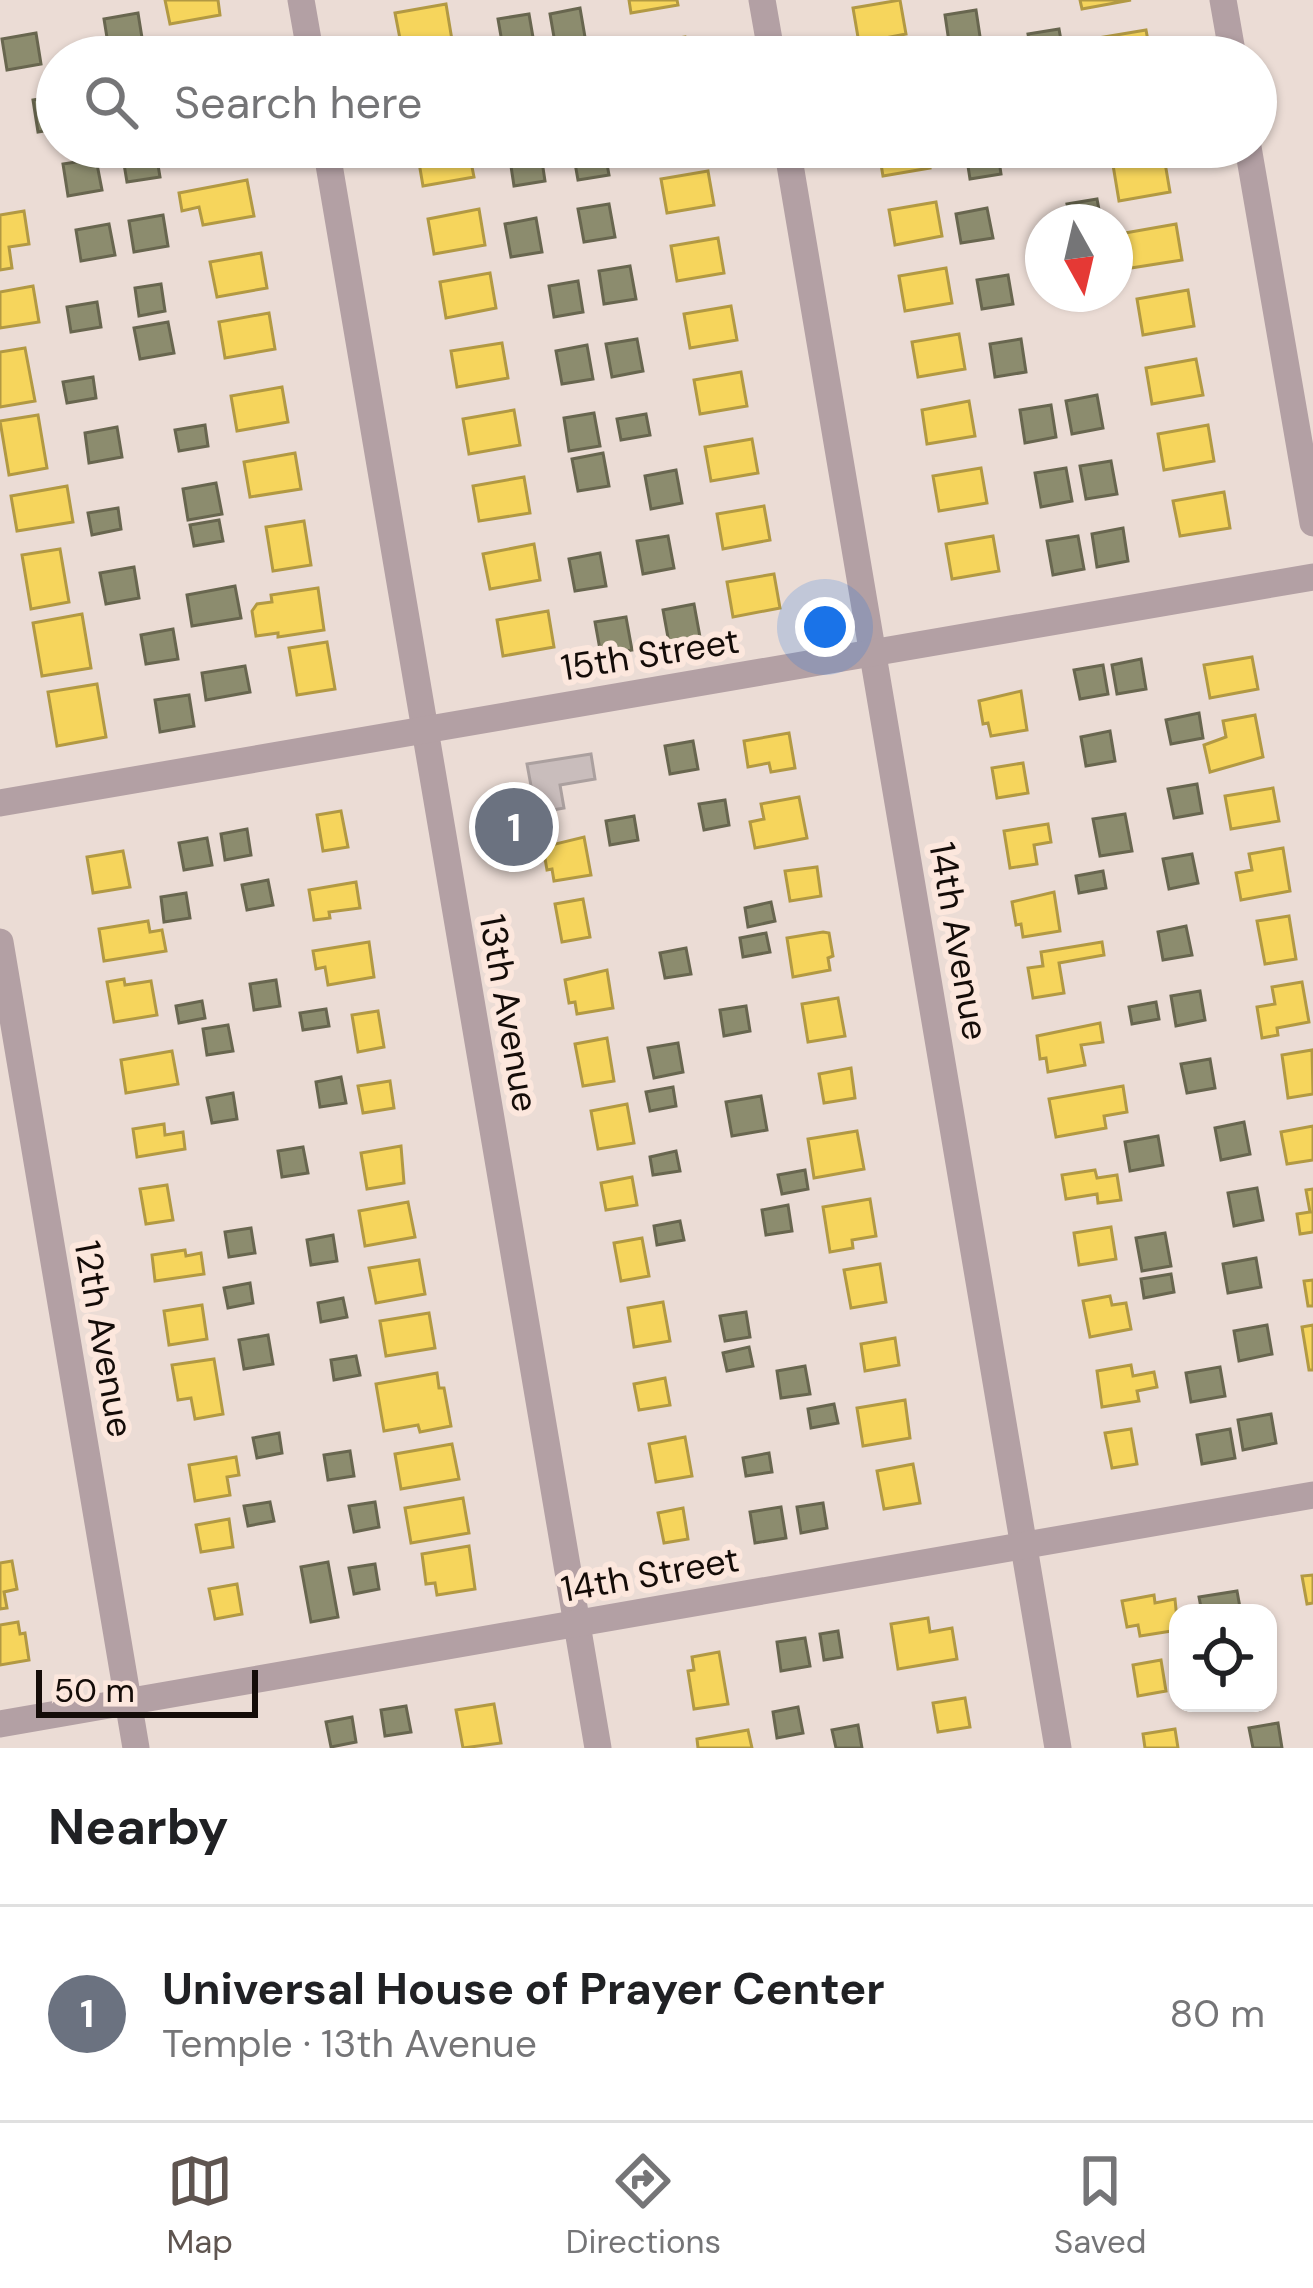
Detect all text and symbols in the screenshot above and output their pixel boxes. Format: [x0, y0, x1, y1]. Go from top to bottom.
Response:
search box [36, 36, 1277, 168]
icon: search [78, 69, 144, 135]
text: Search here [174, 73, 422, 132]
north arrow [1025, 204, 1133, 312]
your location [795, 597, 855, 657]
street label: 15th Street [558, 617, 742, 691]
pin: 1 [475, 782, 553, 872]
street label: 14th Avenue [919, 839, 999, 1043]
street label: 13th Avenue [469, 911, 549, 1115]
street label: 12th Avenue [64, 1237, 144, 1441]
street label: 14th Street [558, 1535, 742, 1613]
map controls [1169, 1604, 1277, 1712]
button: locate [1169, 1604, 1277, 1712]
scale bar [36, 1664, 258, 1717]
text: 50 m [54, 1669, 135, 1712]
text: Nearby [48, 1793, 229, 1860]
text: Universal House of Prayer Center [162, 1959, 885, 2018]
text: 1 [80, 1988, 94, 2039]
text: 80 m [1169, 1988, 1265, 2039]
text: Temple · 13th Avenue [162, 2018, 537, 2069]
tab: Map [166, 2148, 233, 2263]
tab: Directions [566, 2148, 721, 2263]
tab: Saved [1054, 2148, 1147, 2263]

